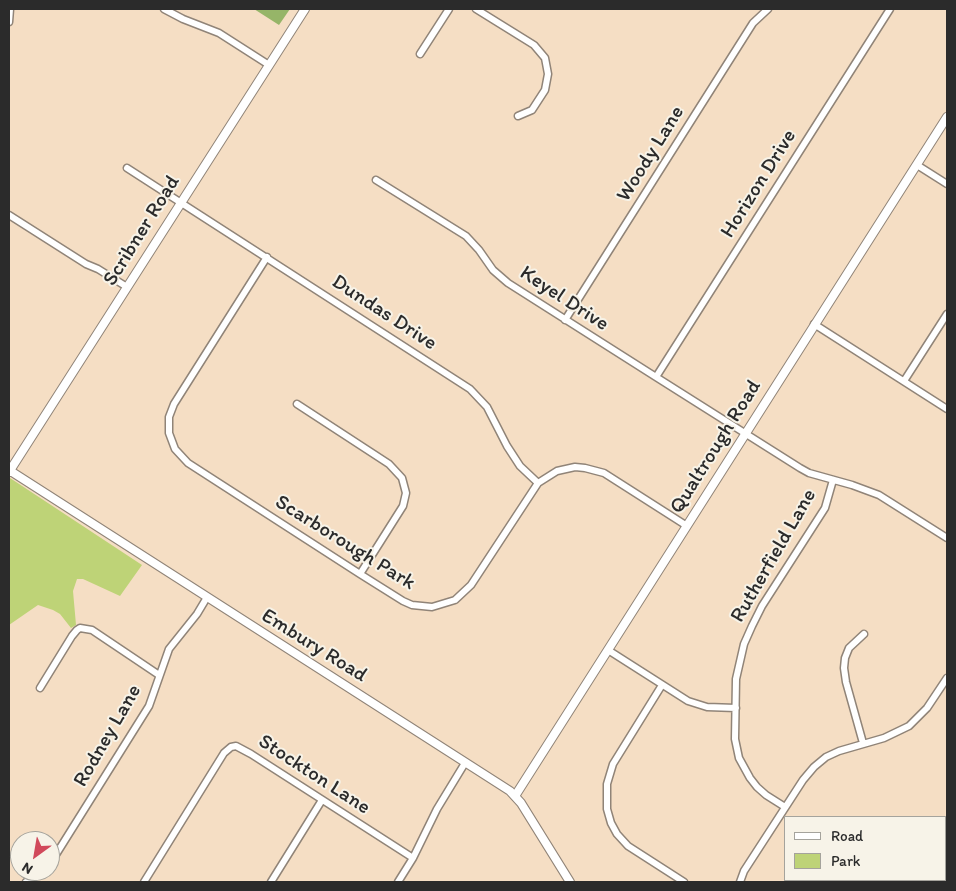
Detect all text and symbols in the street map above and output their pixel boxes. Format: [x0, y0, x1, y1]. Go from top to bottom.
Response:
street label: Woody Lane [612, 101, 690, 207]
street label: Horizon Drive [716, 125, 802, 243]
street label: Scribner Road [98, 171, 186, 291]
street label: Keyel Drive [515, 261, 613, 337]
street label: Dundas Drive [327, 270, 441, 356]
street label: Qualtrough Road [665, 375, 767, 519]
street label: Rutherfield Lane [726, 485, 822, 627]
street label: Scarborough Park [270, 490, 420, 596]
street label: Embury Road [256, 604, 372, 688]
street label: Rodney Lane [69, 680, 147, 792]
street label: Stockton Lane [253, 729, 375, 821]
legend [784, 816, 946, 881]
text: Road [831, 827, 863, 845]
north arrow [10, 831, 60, 881]
text: Park [831, 852, 861, 870]
text: N [19, 859, 36, 878]

